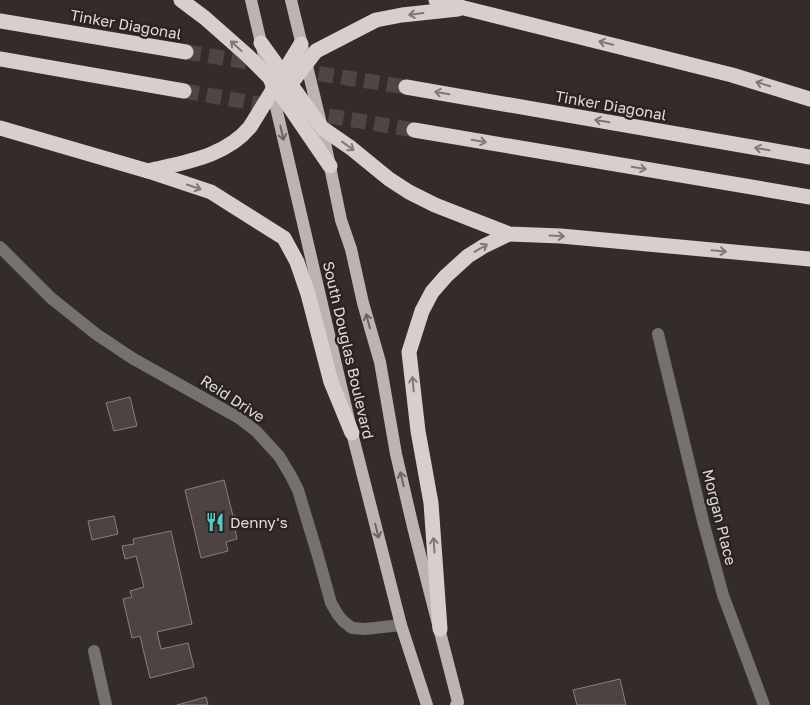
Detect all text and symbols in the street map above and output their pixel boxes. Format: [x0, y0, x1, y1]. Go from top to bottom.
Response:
street label: Tinker Diagonal [69, 5, 183, 43]
one-way arrow [408, 9, 424, 19]
one-way arrow [599, 38, 615, 47]
one-way arrow [230, 40, 243, 51]
one-way arrow [756, 79, 772, 89]
street label: Tinker Diagonal [554, 86, 668, 124]
one-way arrow [434, 88, 450, 98]
one-way arrow [594, 116, 610, 126]
one-way arrow [278, 124, 287, 140]
one-way arrow [471, 137, 487, 147]
one-way arrow [341, 141, 355, 151]
one-way arrow [754, 143, 770, 153]
one-way arrow [631, 164, 647, 174]
one-way arrow [186, 182, 202, 192]
one-way arrow [549, 231, 565, 240]
one-way arrow [473, 243, 487, 253]
one-way arrow [711, 246, 727, 255]
street label: South Douglas Boulevard [320, 259, 378, 441]
one-way arrow [363, 313, 373, 329]
street label: Reid Drive [198, 371, 269, 426]
one-way arrow [408, 376, 418, 392]
street label: Morgan Place [699, 467, 741, 567]
one-way arrow [397, 472, 406, 488]
restaurant icon: Denny's [204, 511, 226, 533]
place label: Denny's [230, 513, 288, 531]
one-way arrow [373, 523, 382, 539]
one-way arrow [429, 537, 438, 553]

